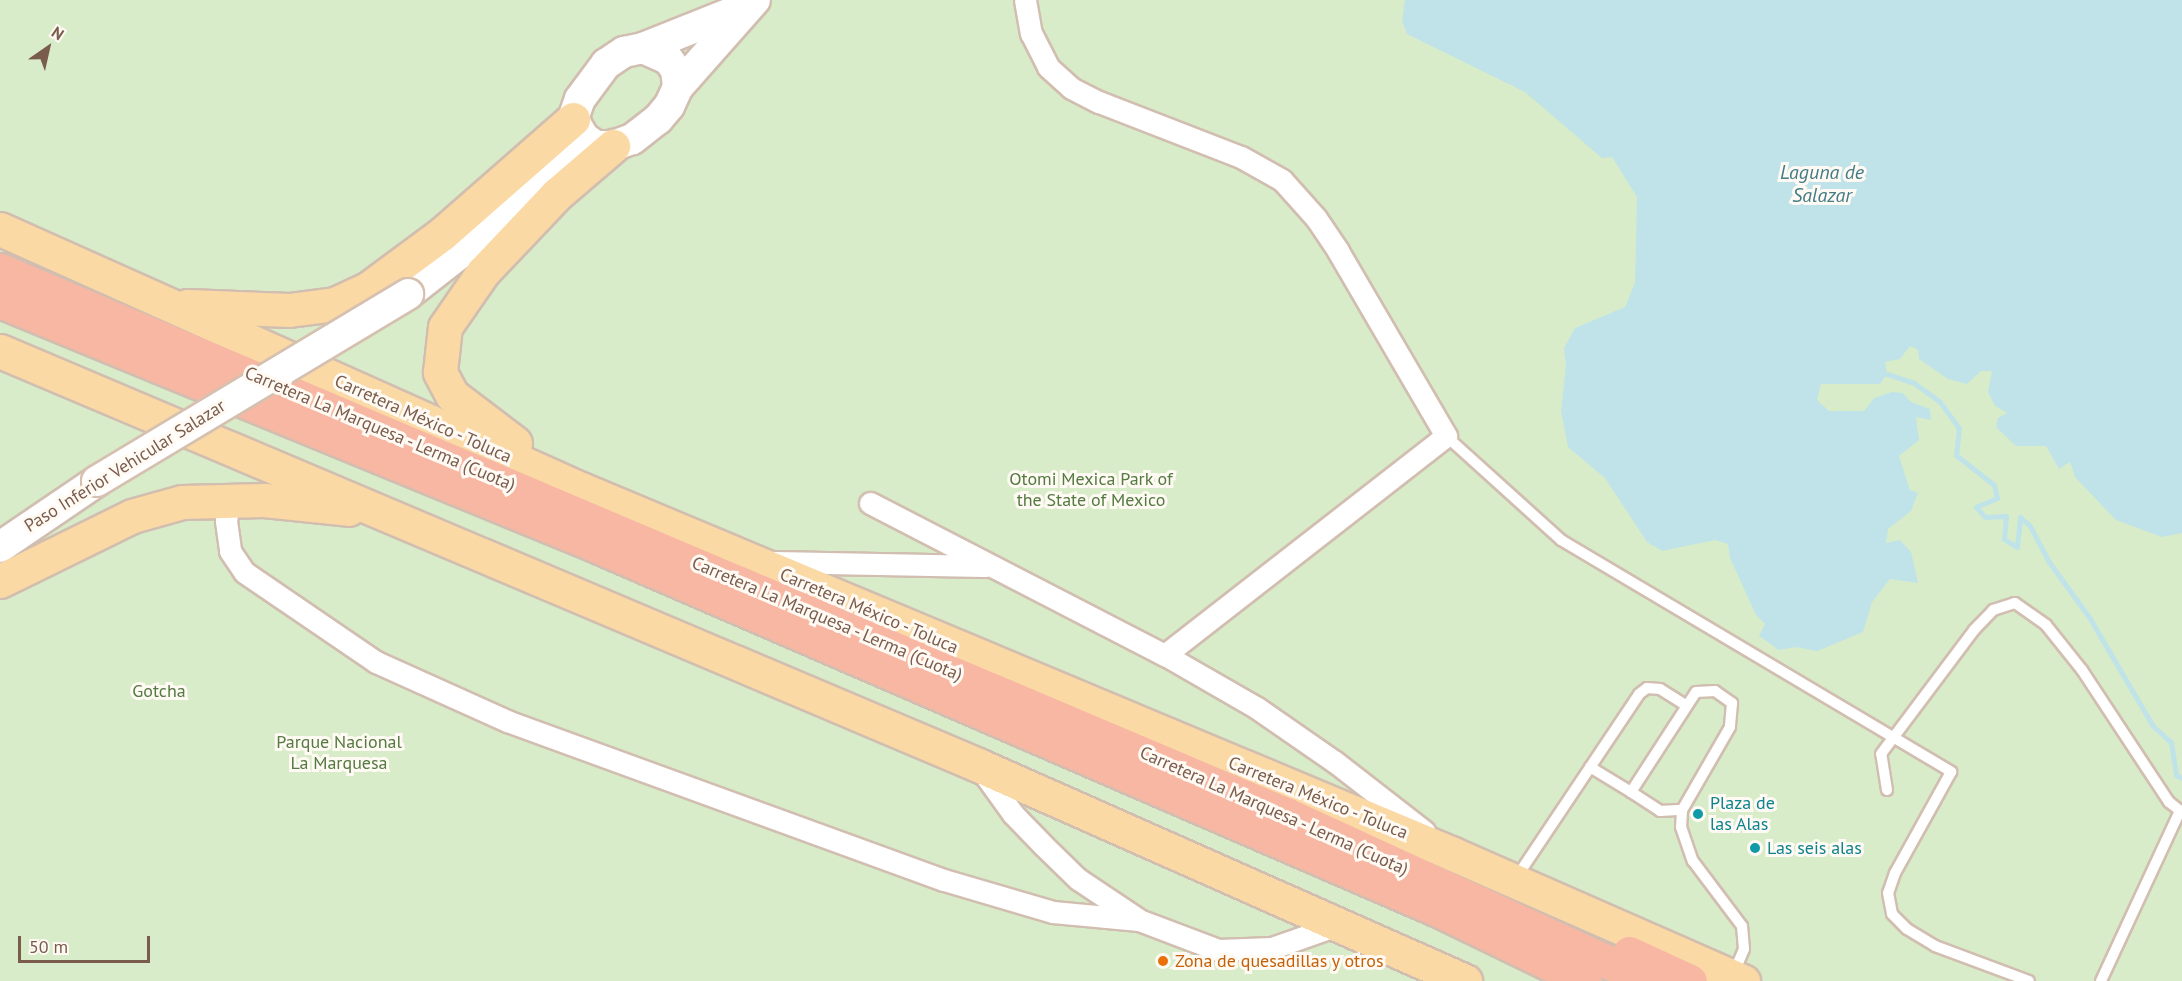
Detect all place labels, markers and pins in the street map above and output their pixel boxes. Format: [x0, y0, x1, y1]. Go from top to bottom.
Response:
place label: Plaza de las Alas [1710, 793, 1775, 836]
marker: Plaza de las Alas [1691, 807, 1705, 821]
place label: Las seis alas [1767, 837, 1862, 859]
marker: Las seis alas [1748, 841, 1762, 855]
place label: Zona de quesadillas y otros [1175, 950, 1384, 972]
marker: Zona de quesadillas y otros [1156, 954, 1170, 968]

